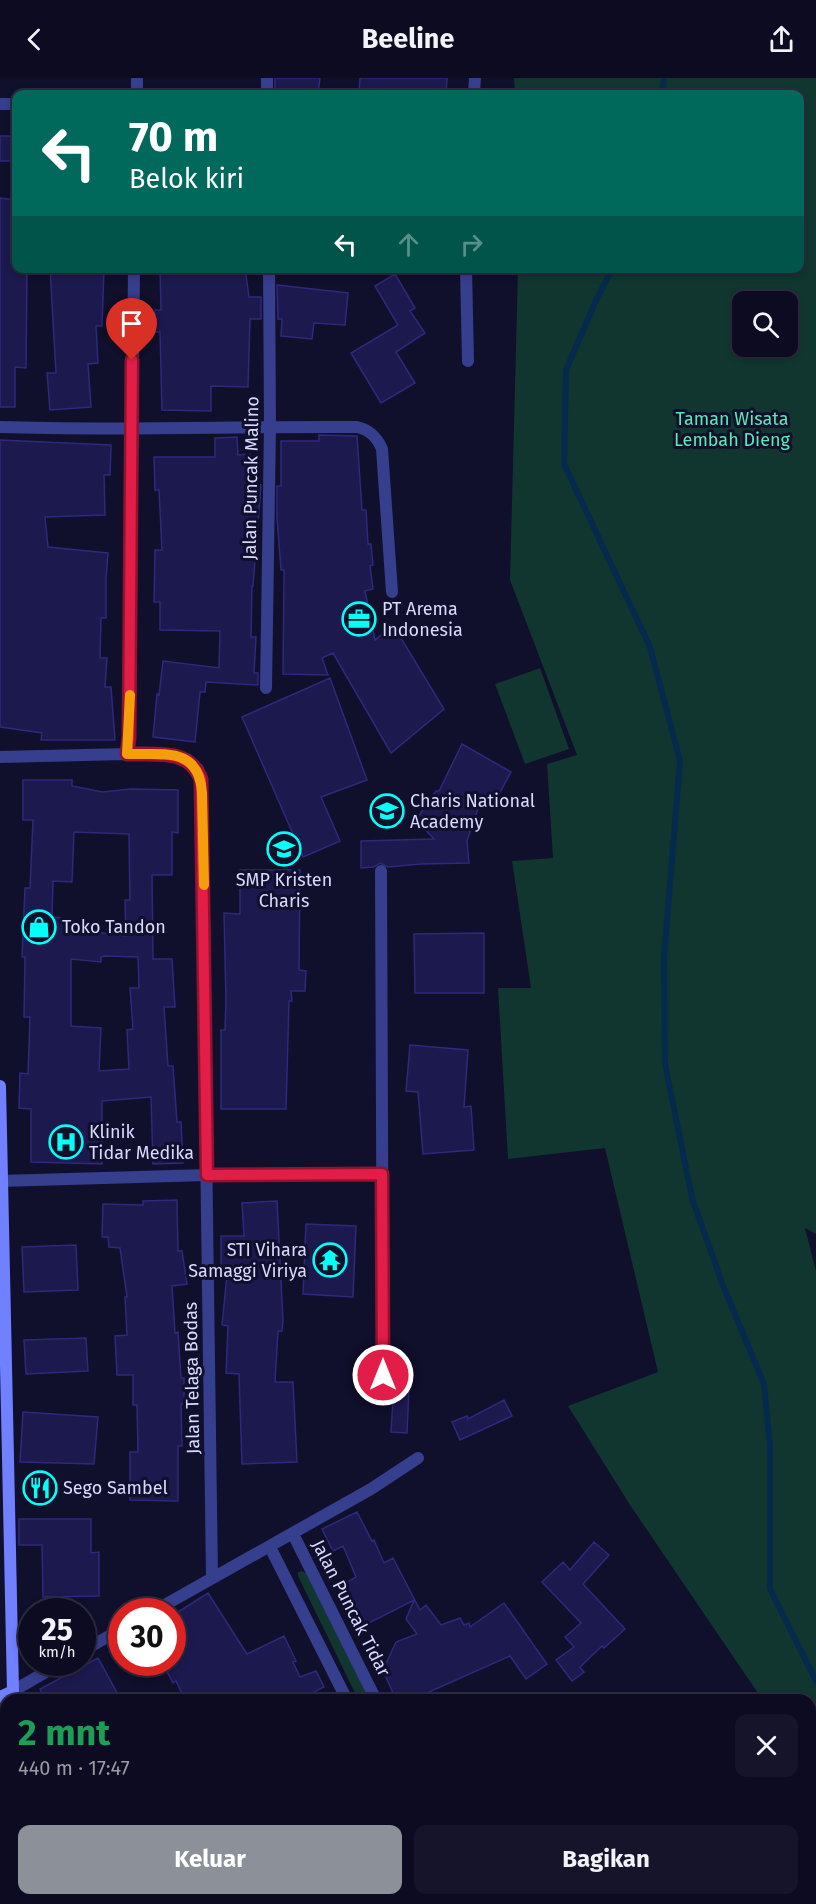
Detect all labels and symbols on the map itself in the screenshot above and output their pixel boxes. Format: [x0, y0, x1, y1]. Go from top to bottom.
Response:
pin [106, 298, 157, 360]
street label: Jalan Puncak Malino [239, 396, 263, 560]
park label: Taman Wisata Lembah Dieng [674, 408, 791, 451]
place label: PT Arema Indonesia [382, 598, 463, 641]
office icon: PT Arema Indonesia [341, 601, 377, 637]
place label: Charis National Academy [410, 790, 535, 833]
school or university icon: Charis National Academy [369, 793, 405, 829]
school or university icon: SMP Kristen Charis [266, 831, 302, 867]
place label: SMP Kristen Charis [236, 869, 332, 912]
shop icon: Toko Tandon [21, 909, 57, 945]
place label: Toko Tandon [62, 916, 166, 938]
place label: Klinik Tidar Medika [89, 1121, 194, 1164]
hospital icon: Klinik Tidar Medika [48, 1124, 84, 1160]
place label: STI Vihara Samaggi Viriya [188, 1239, 307, 1282]
temple icon: STI Vihara Samaggi Viriya [312, 1242, 348, 1278]
street label: Jalan Telaga Bodas [180, 1302, 204, 1454]
position arrow [351, 1343, 415, 1407]
restaurant icon: Sego Sambel [22, 1470, 58, 1506]
place label: Sego Sambel [63, 1477, 168, 1499]
street label: Jalan Puncak Tidar [307, 1536, 395, 1680]
speed limit sign: 30 [108, 1598, 186, 1676]

